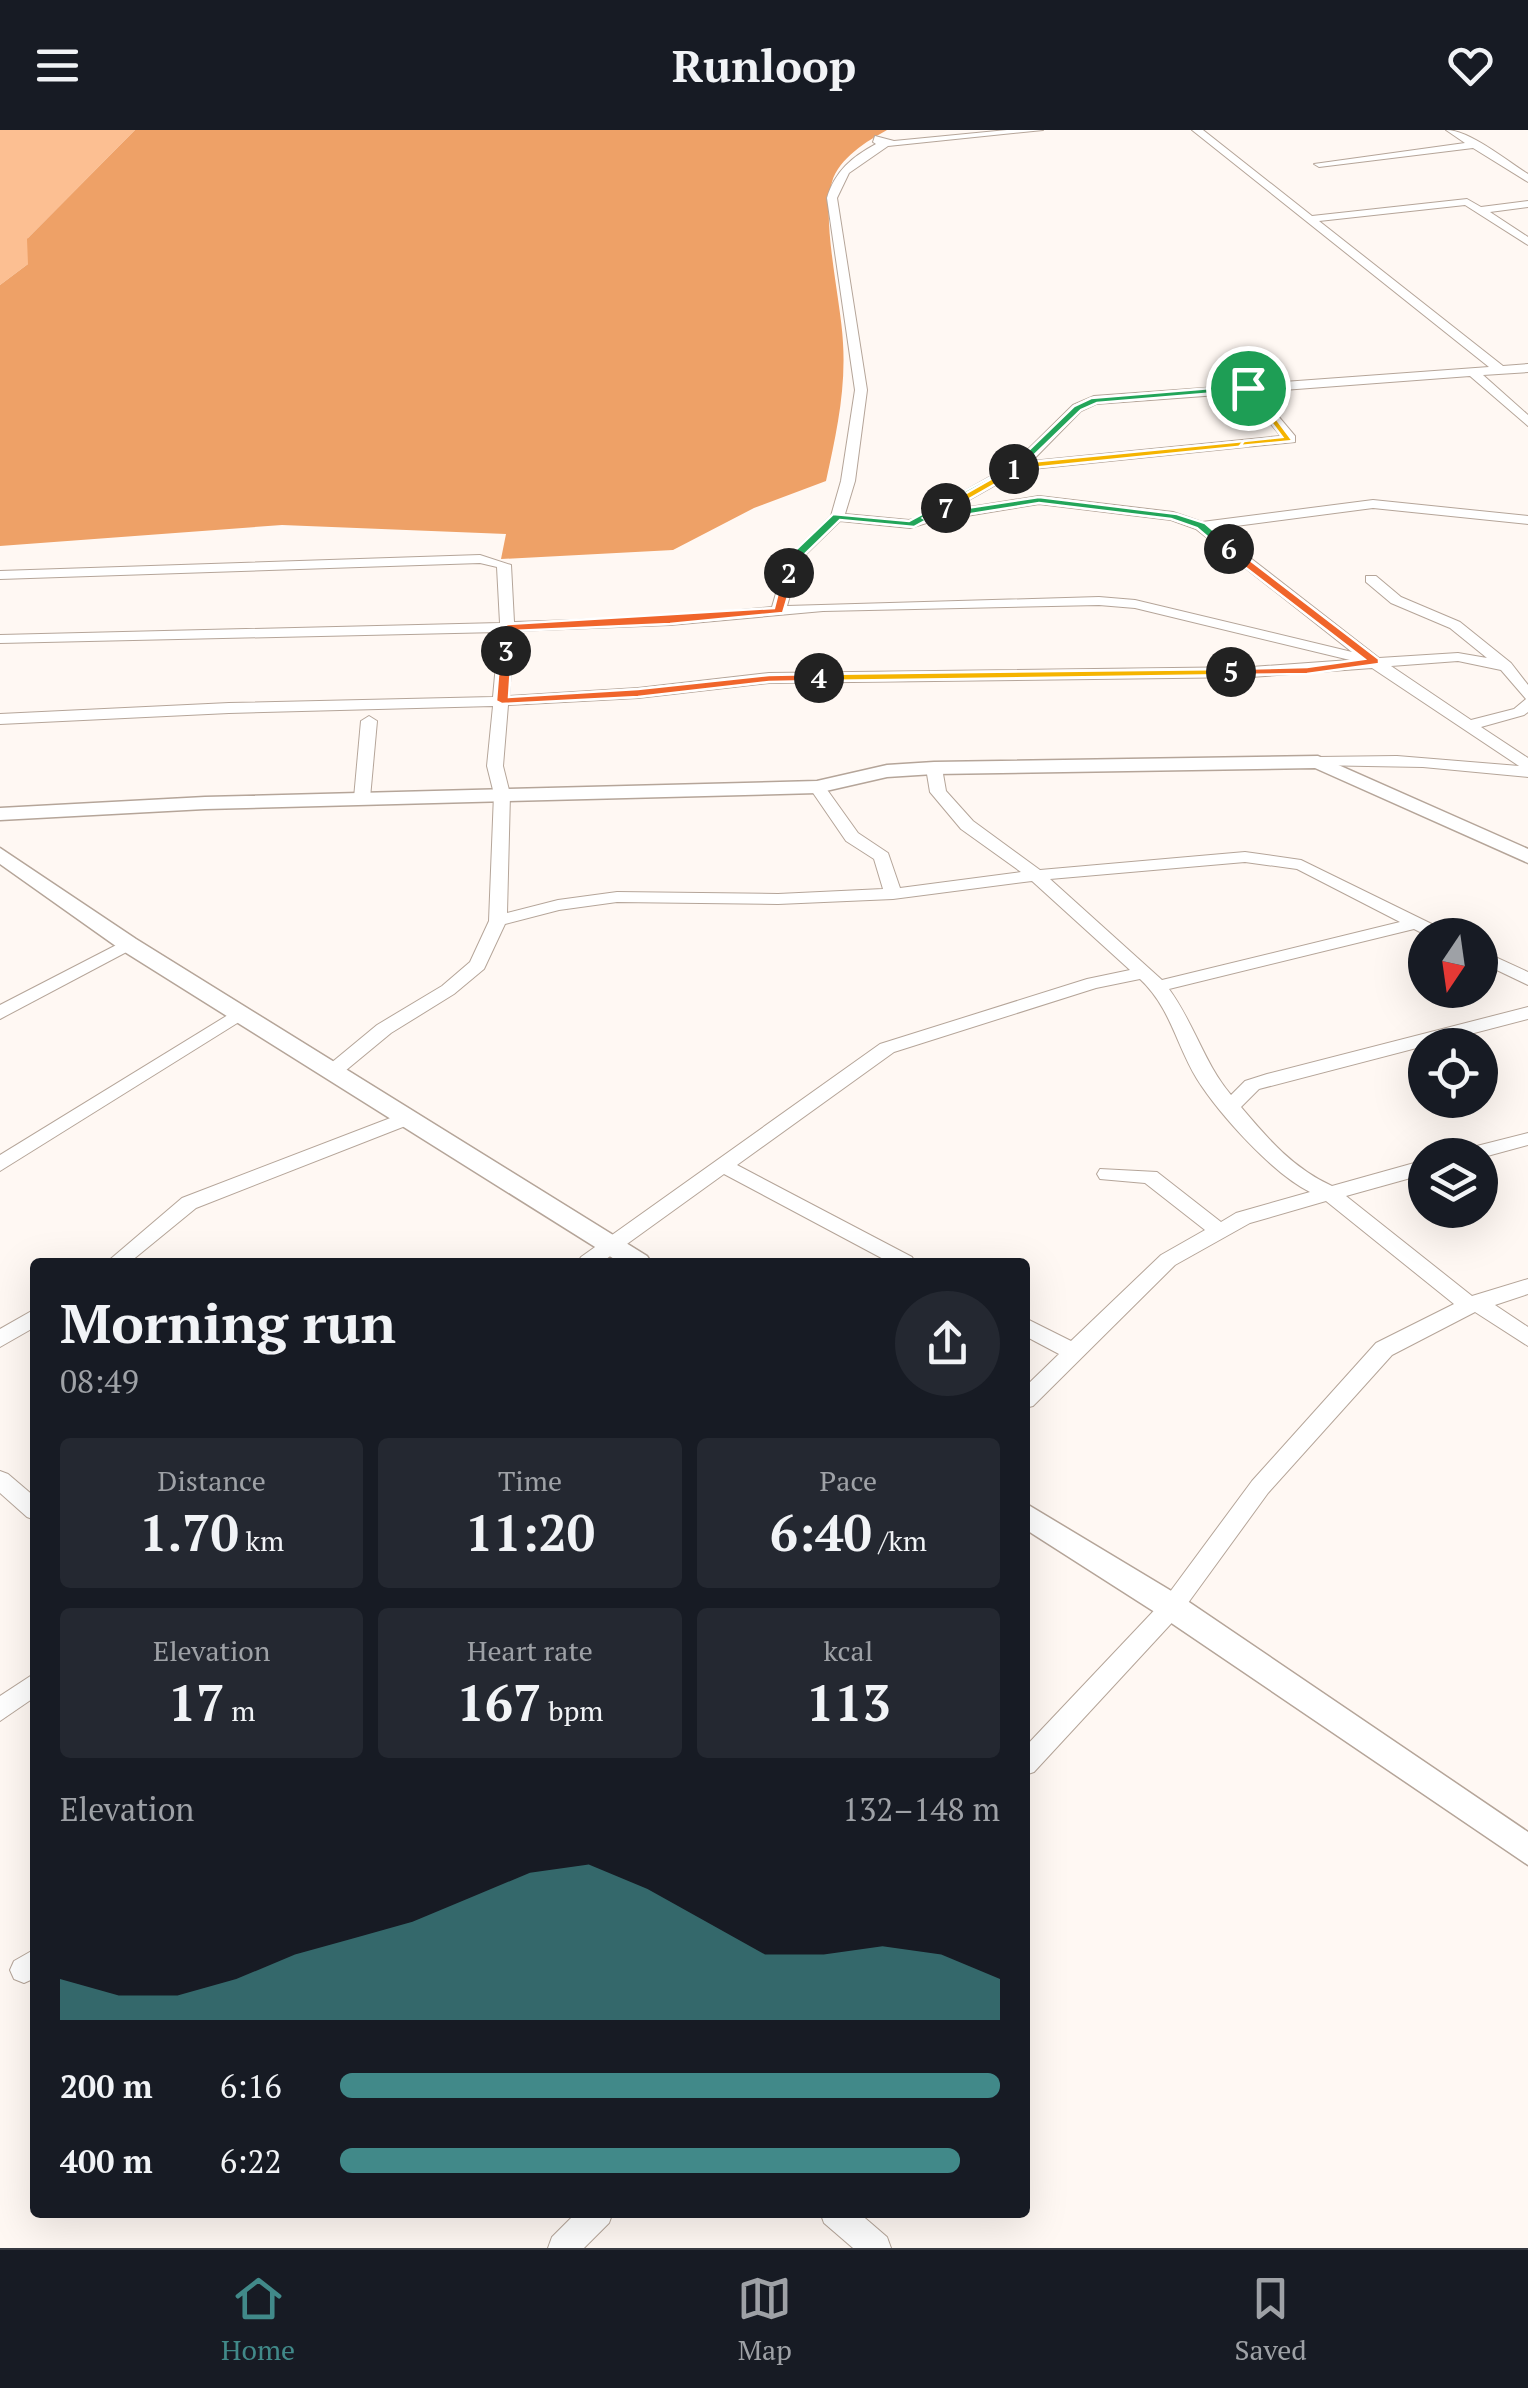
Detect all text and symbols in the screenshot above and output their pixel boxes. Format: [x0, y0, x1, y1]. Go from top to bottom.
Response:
text: Runloop [672, 35, 856, 95]
icon: menu [30, 38, 85, 93]
icon: heart [1443, 38, 1498, 93]
pin [1206, 346, 1291, 431]
icon: arrive [1221, 361, 1276, 416]
pin: 1 [989, 444, 1039, 494]
text: 1 [1006, 450, 1022, 487]
pin: 7 [921, 483, 971, 533]
text: 7 [938, 489, 954, 526]
pin: 6 [1204, 524, 1254, 574]
text: 6 [1221, 530, 1237, 567]
pin: 2 [764, 548, 814, 598]
text: 2 [781, 554, 797, 591]
pin: 3 [481, 626, 531, 676]
text: 3 [498, 632, 514, 669]
pin: 5 [1206, 647, 1256, 697]
pin: 4 [794, 653, 844, 703]
text: 5 [1223, 653, 1239, 690]
text: 4 [811, 659, 827, 696]
north arrow [1408, 918, 1498, 1008]
map controls [1408, 918, 1498, 1228]
button: locate [1408, 1028, 1498, 1118]
button: layers [1408, 1138, 1498, 1228]
text: Morning run [60, 1286, 396, 1359]
button: share [895, 1291, 1000, 1396]
text: 08:49 [60, 1360, 139, 1402]
text: Distance [158, 1462, 266, 1499]
text: Time [498, 1462, 562, 1499]
text: Pace [820, 1462, 877, 1499]
text: 1.70 [139, 1499, 239, 1565]
text: 11:20 [465, 1499, 595, 1565]
text: 6:40 [770, 1499, 872, 1565]
text: km [239, 1522, 284, 1559]
text: /km [872, 1522, 927, 1559]
text: Elevation [153, 1632, 270, 1669]
text: Heart rate [467, 1632, 593, 1669]
text: kcal [823, 1632, 873, 1669]
text: 17 [168, 1669, 224, 1735]
text: 167 [457, 1669, 541, 1735]
text: 113 [806, 1669, 891, 1735]
text: m [224, 1692, 255, 1729]
text: bpm [541, 1692, 603, 1729]
text: Elevation [60, 1788, 194, 1830]
text: 132–148 m [842, 1788, 1000, 1830]
text: 200 m [60, 2065, 152, 2107]
text: 6:16 [220, 2065, 282, 2107]
text: 400 m [60, 2140, 152, 2182]
text: 6:22 [220, 2140, 282, 2182]
tab: Home [221, 2271, 295, 2368]
tab: Map [737, 2271, 792, 2368]
tab: Saved [1234, 2271, 1307, 2368]

